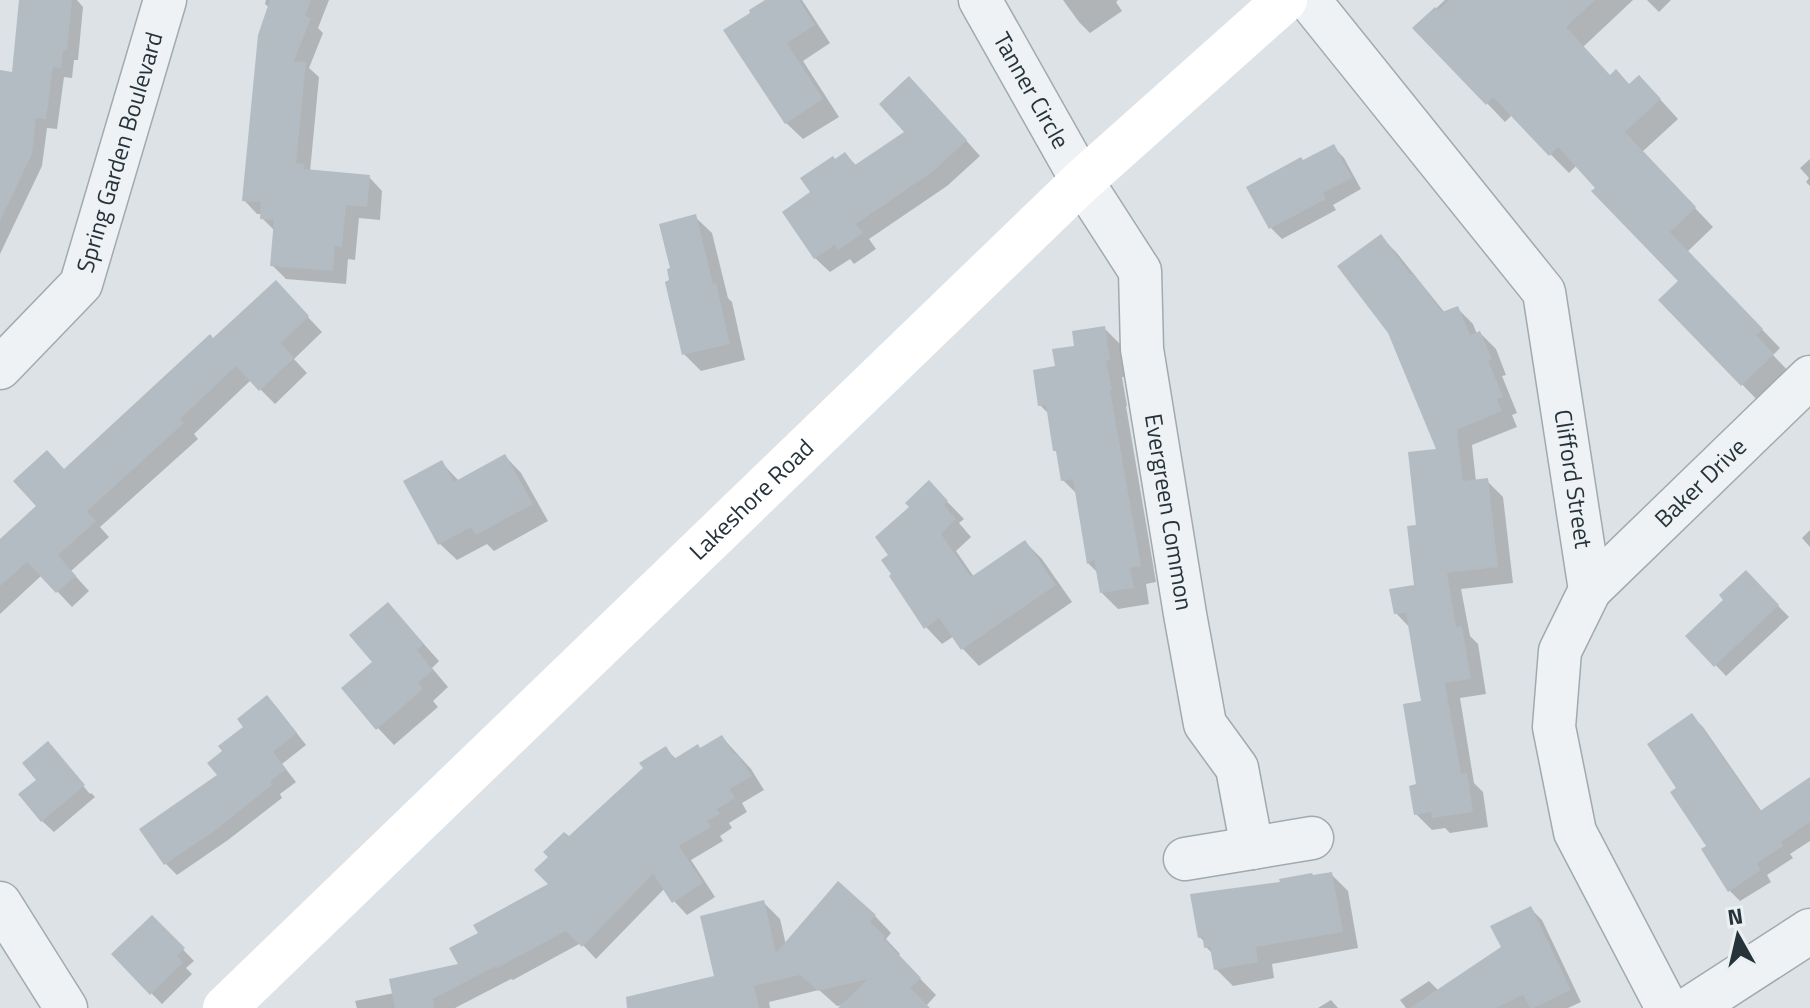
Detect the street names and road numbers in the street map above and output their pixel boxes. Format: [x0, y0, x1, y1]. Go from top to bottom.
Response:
street label: Tanner Circle [985, 25, 1079, 155]
street label: Spring Garden Boulevard [66, 27, 172, 277]
street label: Clifford Street [1545, 407, 1602, 551]
street label: Evergreen Common [1136, 411, 1203, 613]
street label: Baker Drive [1646, 429, 1754, 536]
street label: Lakeshore Road [681, 430, 821, 568]

